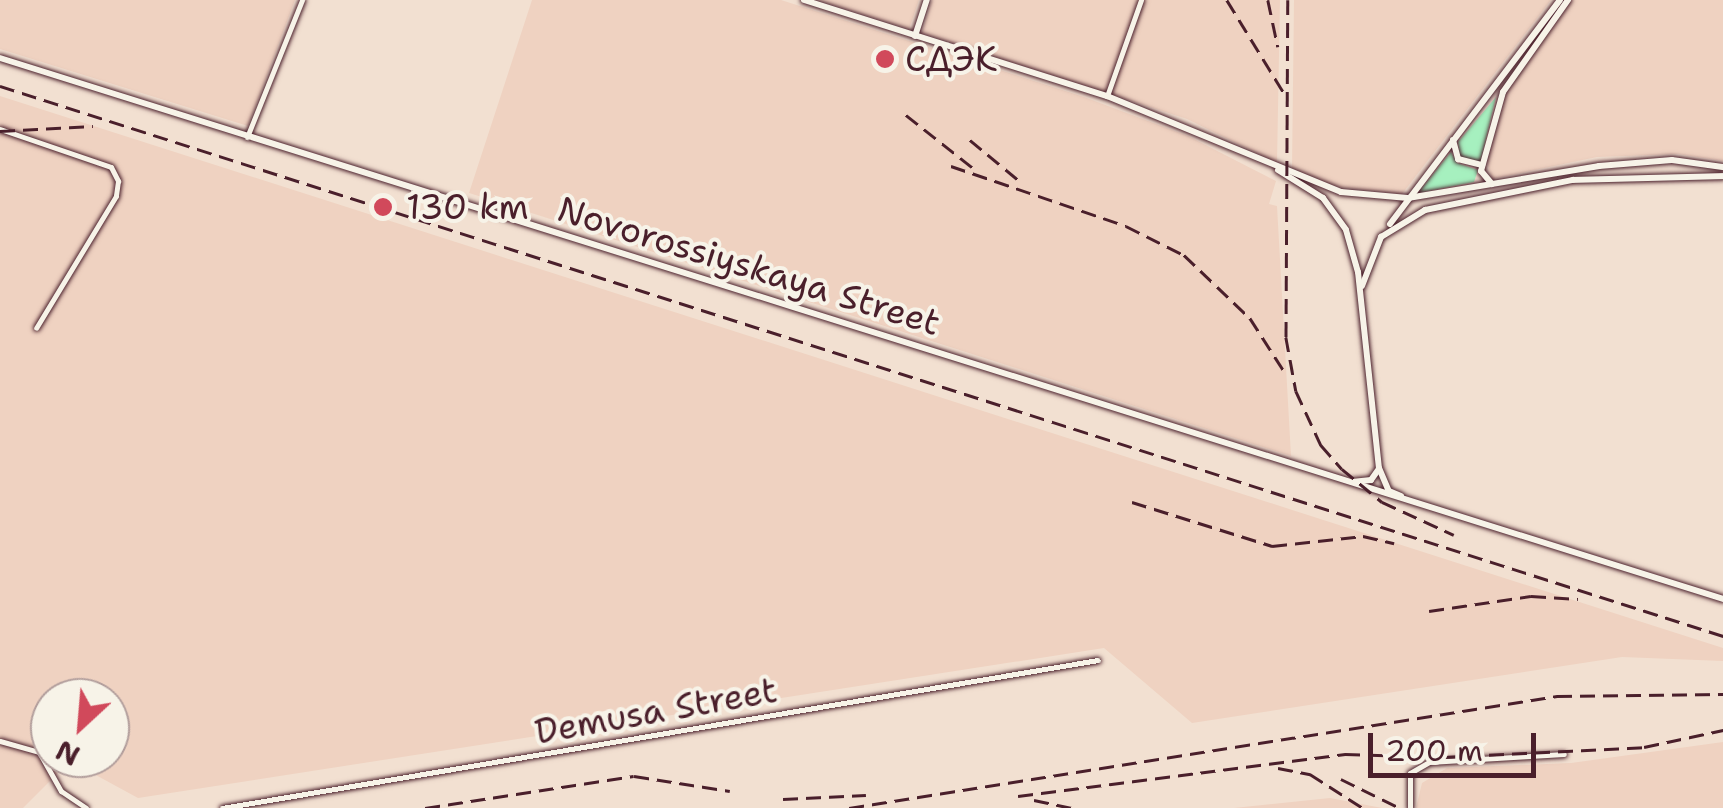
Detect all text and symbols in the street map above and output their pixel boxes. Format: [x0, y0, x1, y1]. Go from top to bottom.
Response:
place label: СДЭК [905, 38, 997, 80]
marker: СДЭК [874, 48, 896, 70]
place label: 130 km [406, 186, 529, 228]
street label: Novorossiyskaya Street [553, 188, 945, 344]
marker: 130 km [370, 194, 396, 220]
street label: Demusa Street [532, 669, 780, 753]
north arrow [30, 678, 130, 778]
scale bar [1373, 713, 1540, 775]
text: 200 m [1385, 730, 1483, 771]
text: N [49, 731, 86, 775]

